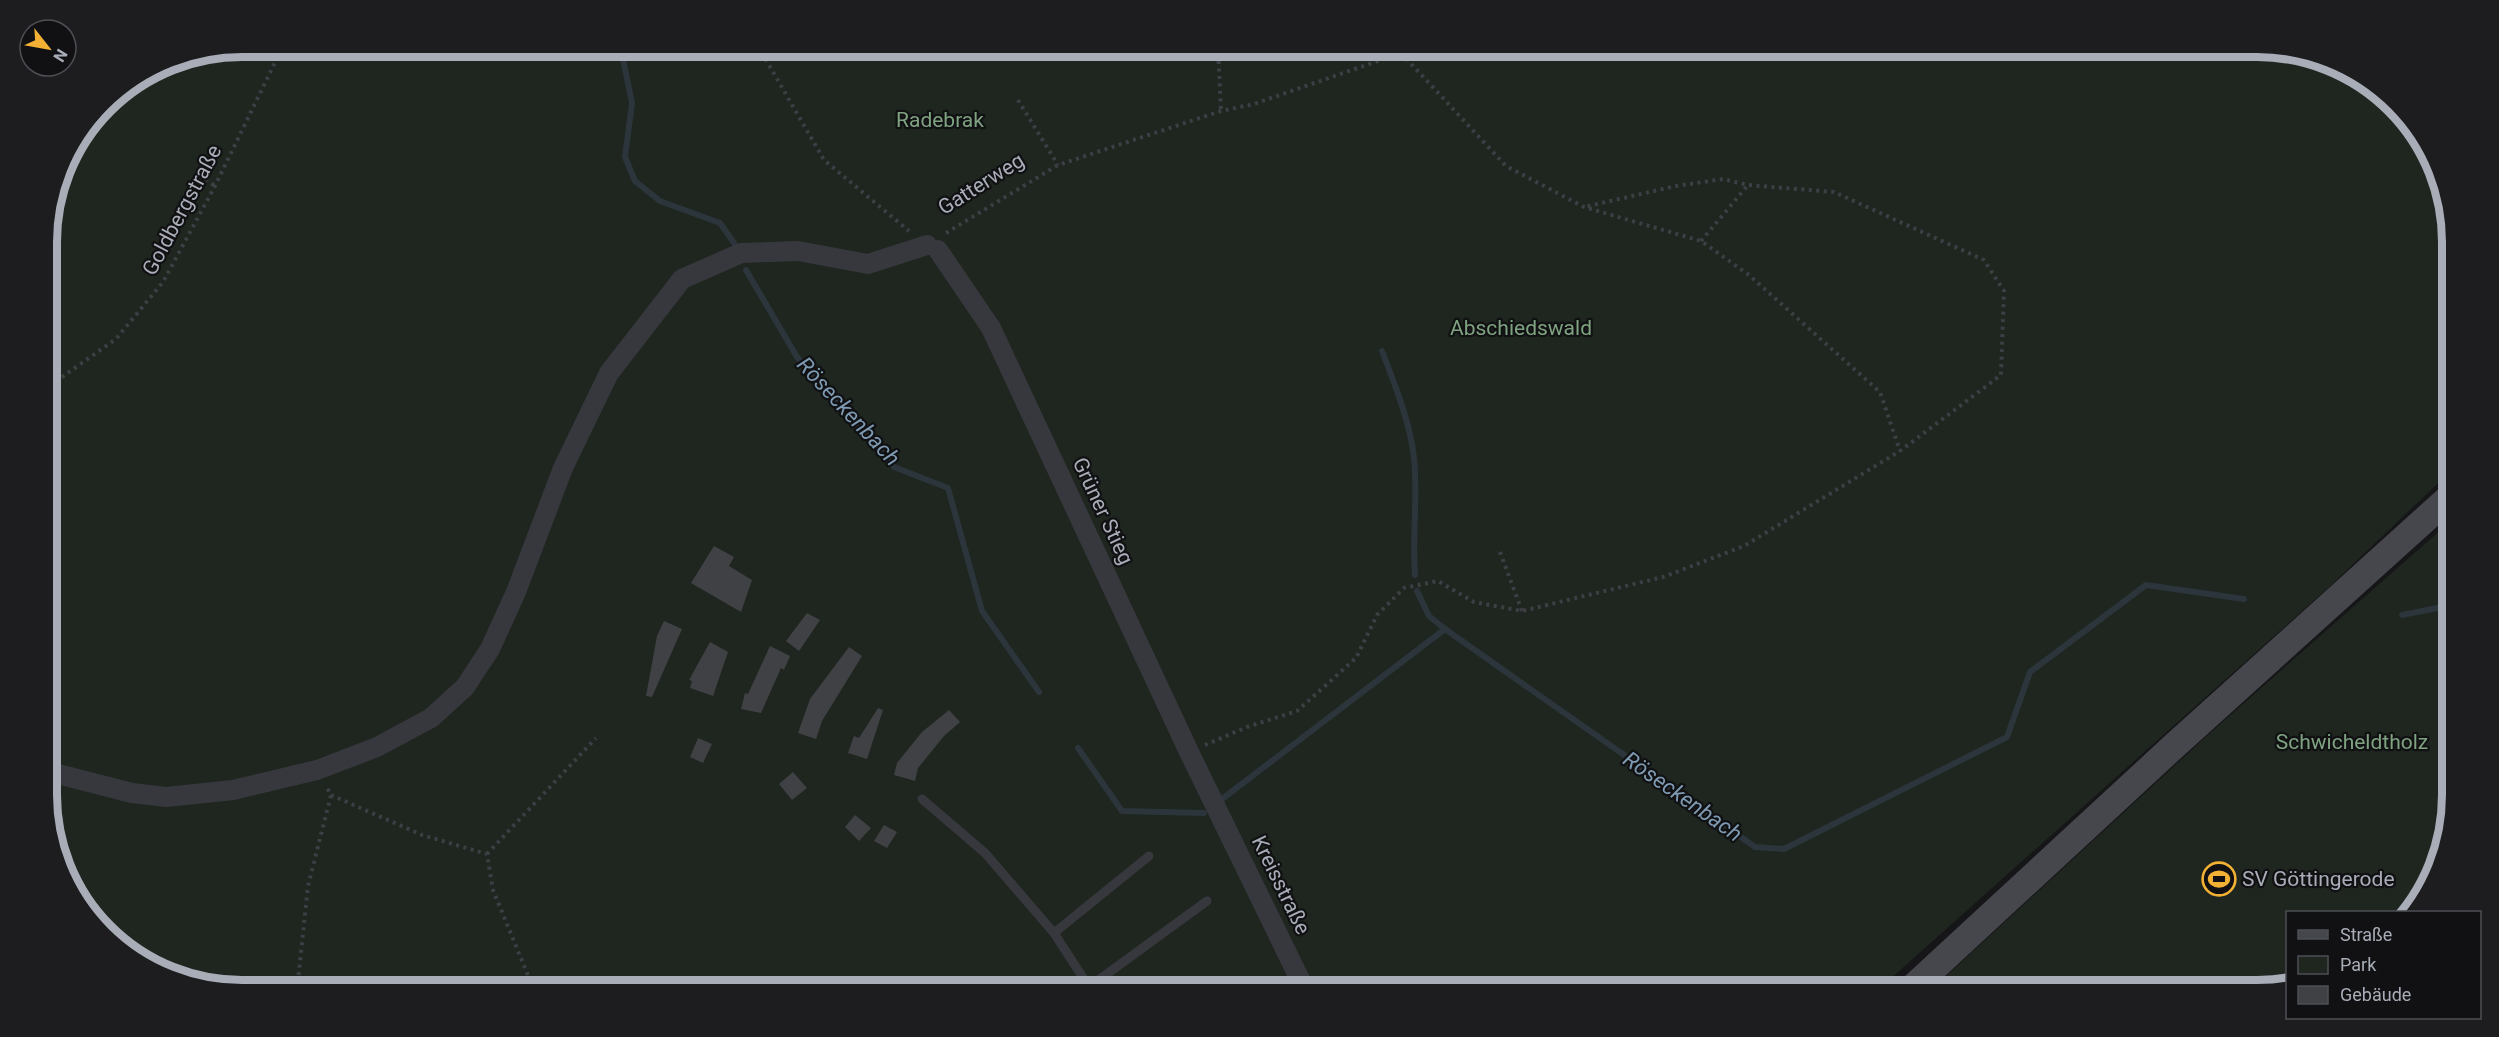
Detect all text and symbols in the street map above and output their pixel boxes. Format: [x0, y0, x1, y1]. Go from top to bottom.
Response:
north arrow [18, 18, 78, 78]
text: N [49, 46, 71, 65]
park label: Radebrak [896, 108, 984, 132]
street label: Goldbergstraße [138, 141, 226, 279]
street label: Gatterweg [934, 148, 1028, 220]
park label: Abschiedswald [1450, 316, 1592, 340]
water label: Röseckenbach [792, 352, 905, 471]
street label: Grüner Stieg [1068, 454, 1138, 568]
park label: Schwicheldtholz [2276, 730, 2428, 754]
water label: Röseckenbach [1619, 746, 1747, 847]
street label: Kreisstraße [1247, 832, 1315, 938]
sports icon: SV Göttingerode [2201, 861, 2237, 897]
place label: SV Göttingerode [2242, 867, 2395, 891]
legend [2286, 911, 2481, 1019]
text: Straße [2340, 924, 2392, 945]
text: Park [2340, 954, 2377, 975]
text: Gebäude [2340, 984, 2411, 1005]

